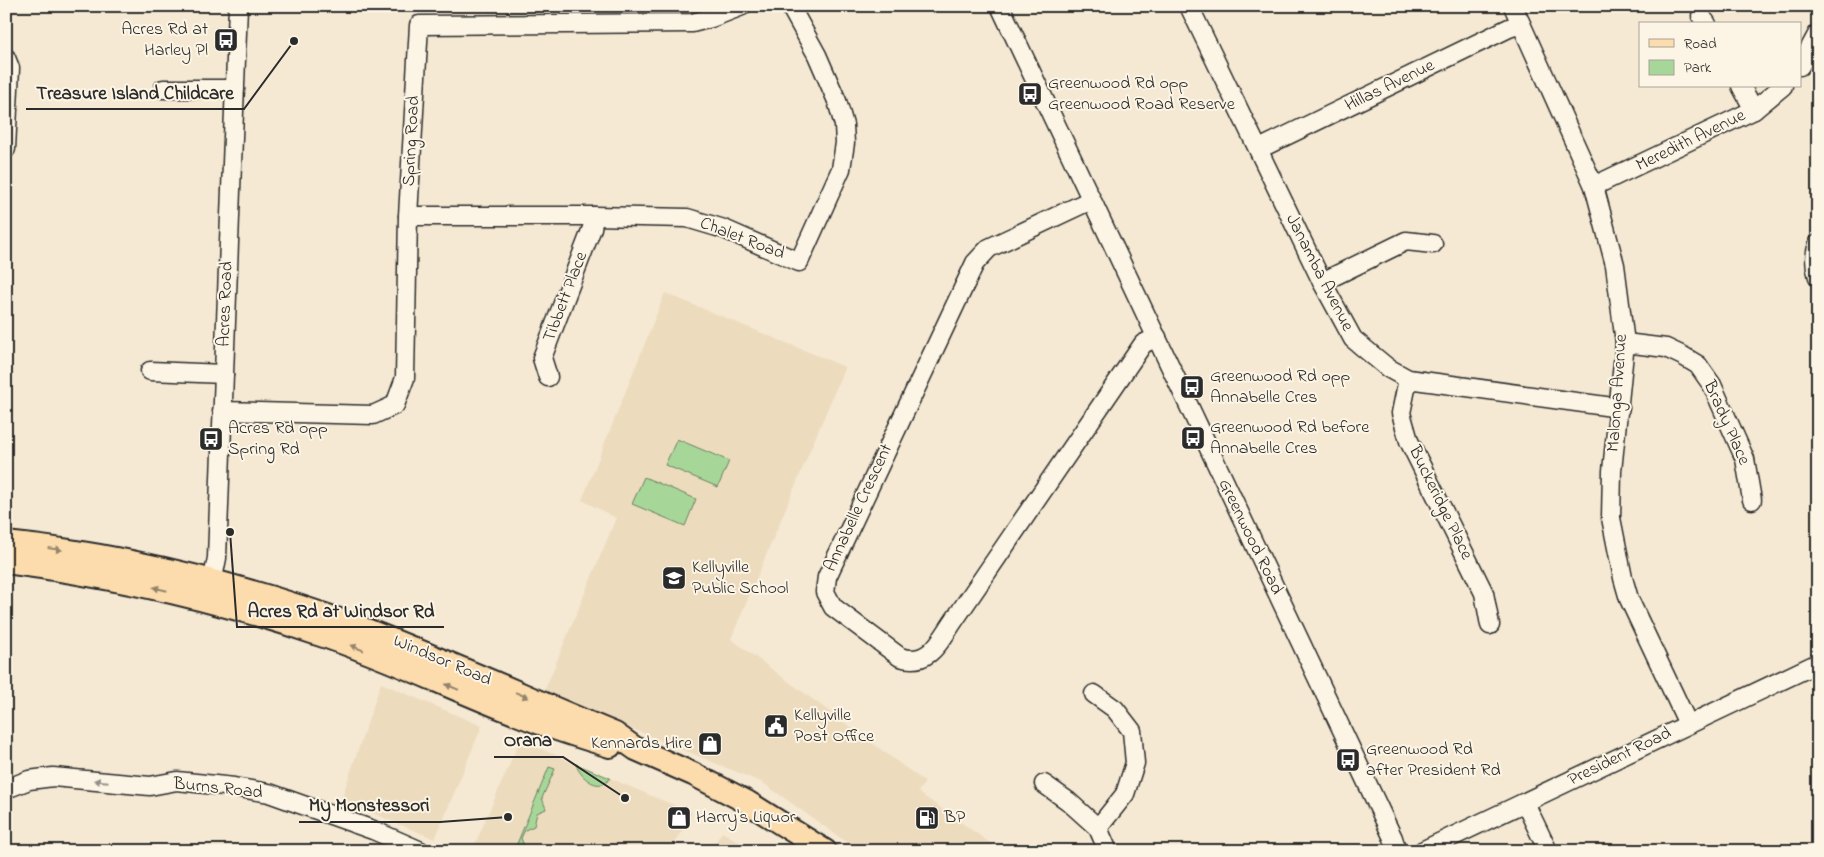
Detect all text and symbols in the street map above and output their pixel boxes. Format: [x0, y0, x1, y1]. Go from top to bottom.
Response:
place label: Acres Rd at Harley Pl [121, 17, 208, 64]
legend [1639, 22, 1802, 88]
bus stop icon: Acres Rd at Harley Pl [213, 27, 239, 53]
text: Road [1684, 33, 1717, 55]
street label: Hillas Avenue [1341, 53, 1440, 119]
text: Park [1684, 57, 1712, 79]
place label: Greenwood Rd opp Greenwood Road Reserve [1048, 71, 1236, 118]
callout: Treasure Island Childcare [26, 75, 244, 109]
text: Treasure Island Childcare [36, 81, 234, 108]
bus stop icon: Greenwood Rd opp Greenwood Road Reserve [1017, 81, 1043, 107]
street label: Spring Road [397, 95, 428, 187]
street label: Meredith Avenue [1632, 103, 1751, 179]
street label: Janamba Avenue [1278, 210, 1360, 337]
street label: Chalet Road [696, 211, 788, 267]
street label: Tibbett Place [537, 247, 595, 346]
street label: Acres Road [212, 261, 240, 347]
street label: Malonga Avenue [1601, 332, 1636, 453]
place label: Greenwood Rd opp Annabelle Cres [1210, 364, 1351, 411]
bus stop icon: Greenwood Rd opp Annabelle Cres [1179, 374, 1205, 400]
street label: Brady Place [1695, 376, 1757, 470]
place label: Greenwood Rd before Annabelle Cres [1210, 415, 1370, 462]
place label: Acres Rd opp Spring Rd [228, 416, 328, 464]
bus stop icon: Greenwood Rd before Annabelle Cres [1180, 425, 1206, 451]
bus stop icon: Acres Rd opp Spring Rd [198, 426, 224, 452]
street label: Annabelle Crescent [818, 440, 900, 576]
street label: Buckeridge Place [1400, 441, 1479, 566]
street label: Greenwood Road [1211, 475, 1289, 599]
one-way arrow [47, 545, 63, 553]
place label: Kellyville Public School [692, 555, 789, 602]
school or university icon: Kellyville Public School [661, 565, 687, 591]
one-way arrow [153, 585, 168, 593]
callout: Acres Rd at Windsor Rd [237, 593, 444, 627]
text: Acres Rd at Windsor Rd [248, 599, 435, 626]
street label: Windsor Road [389, 629, 495, 693]
one-way arrow [349, 644, 364, 652]
one-way arrow [445, 682, 460, 690]
one-way arrow [515, 692, 529, 700]
place label: Kellyville Post Office [794, 703, 875, 750]
public building icon: Kellyville Post Office [763, 713, 789, 739]
street label: President Road [1564, 721, 1676, 793]
callout: Orana [494, 723, 563, 757]
text: Orana [504, 728, 552, 755]
place label: Kennards Hire [591, 731, 693, 757]
shop icon: Kennards Hire [697, 731, 723, 757]
place label: Greenwood Rd after President Rd [1366, 737, 1501, 784]
bus stop icon: Greenwood Rd after President Rd [1335, 747, 1361, 773]
street label: Burns Road [171, 771, 264, 807]
one-way arrow [93, 777, 109, 785]
callout: My Monstessori [299, 788, 440, 822]
text: My Monstessori [309, 793, 429, 822]
shop icon: Harry's Liquor [666, 805, 692, 831]
place label: Harry's Liquor [696, 805, 796, 831]
fuel station icon: BP [914, 805, 940, 831]
place label: BP [943, 805, 966, 831]

